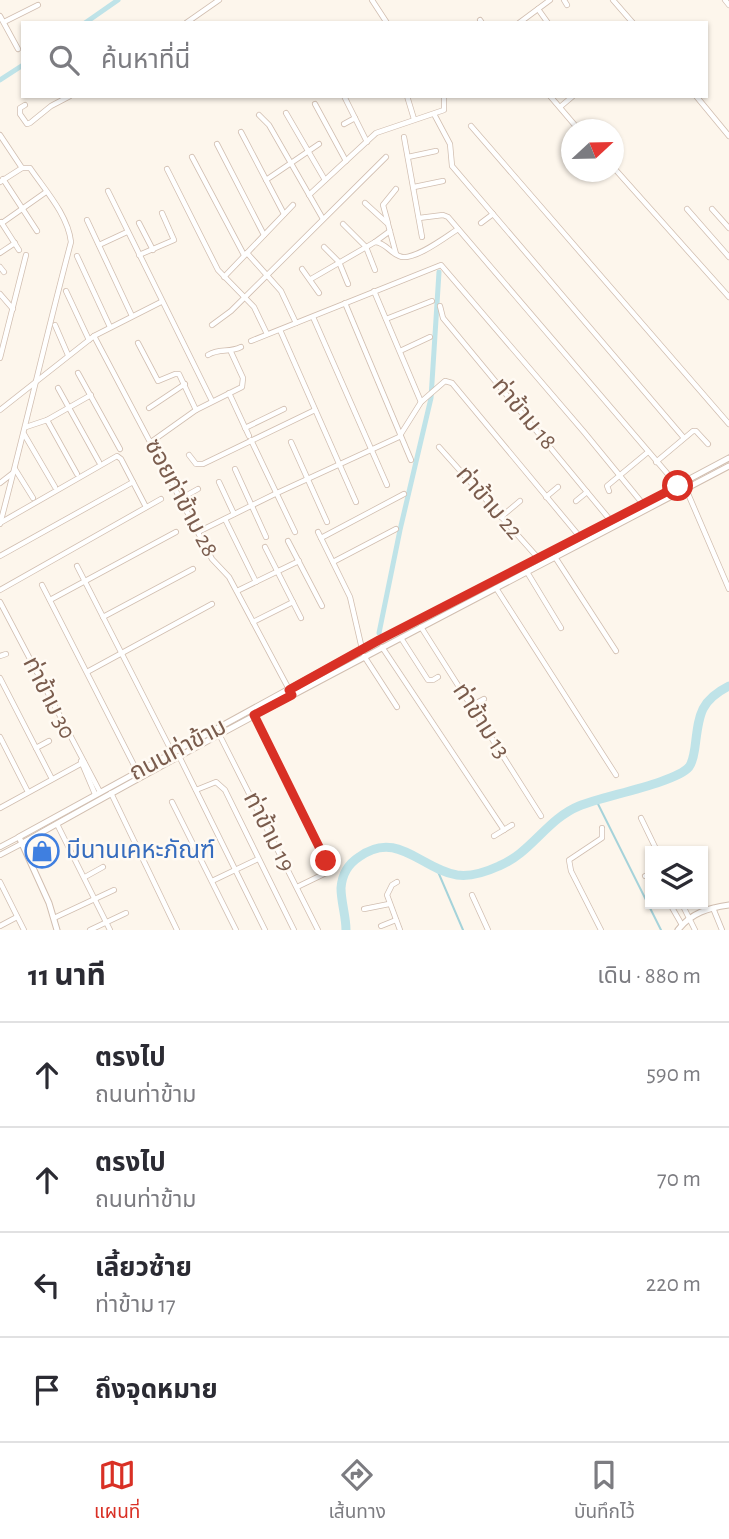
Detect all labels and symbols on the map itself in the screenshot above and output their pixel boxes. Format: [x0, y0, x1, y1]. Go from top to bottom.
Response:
north arrow [561, 119, 624, 182]
street label: ท่าข้าม 18 [487, 372, 563, 454]
street label: ซอยท่าข้าม 28 [140, 434, 225, 561]
street label: ท่าข้าม 22 [451, 460, 529, 544]
route start [662, 470, 693, 501]
street label: ท่าข้าม 30 [18, 652, 82, 743]
street label: ท่าข้าม 13 [448, 678, 516, 763]
street label: ถนนท่าข้าม [124, 712, 230, 785]
street label: ท่าข้าม 19 [239, 787, 302, 876]
shop icon: มีนานเคหะภัณฑ์ [23, 832, 61, 870]
place label: มีนานเคหะภัณฑ์ [66, 838, 215, 863]
route end [310, 845, 341, 876]

